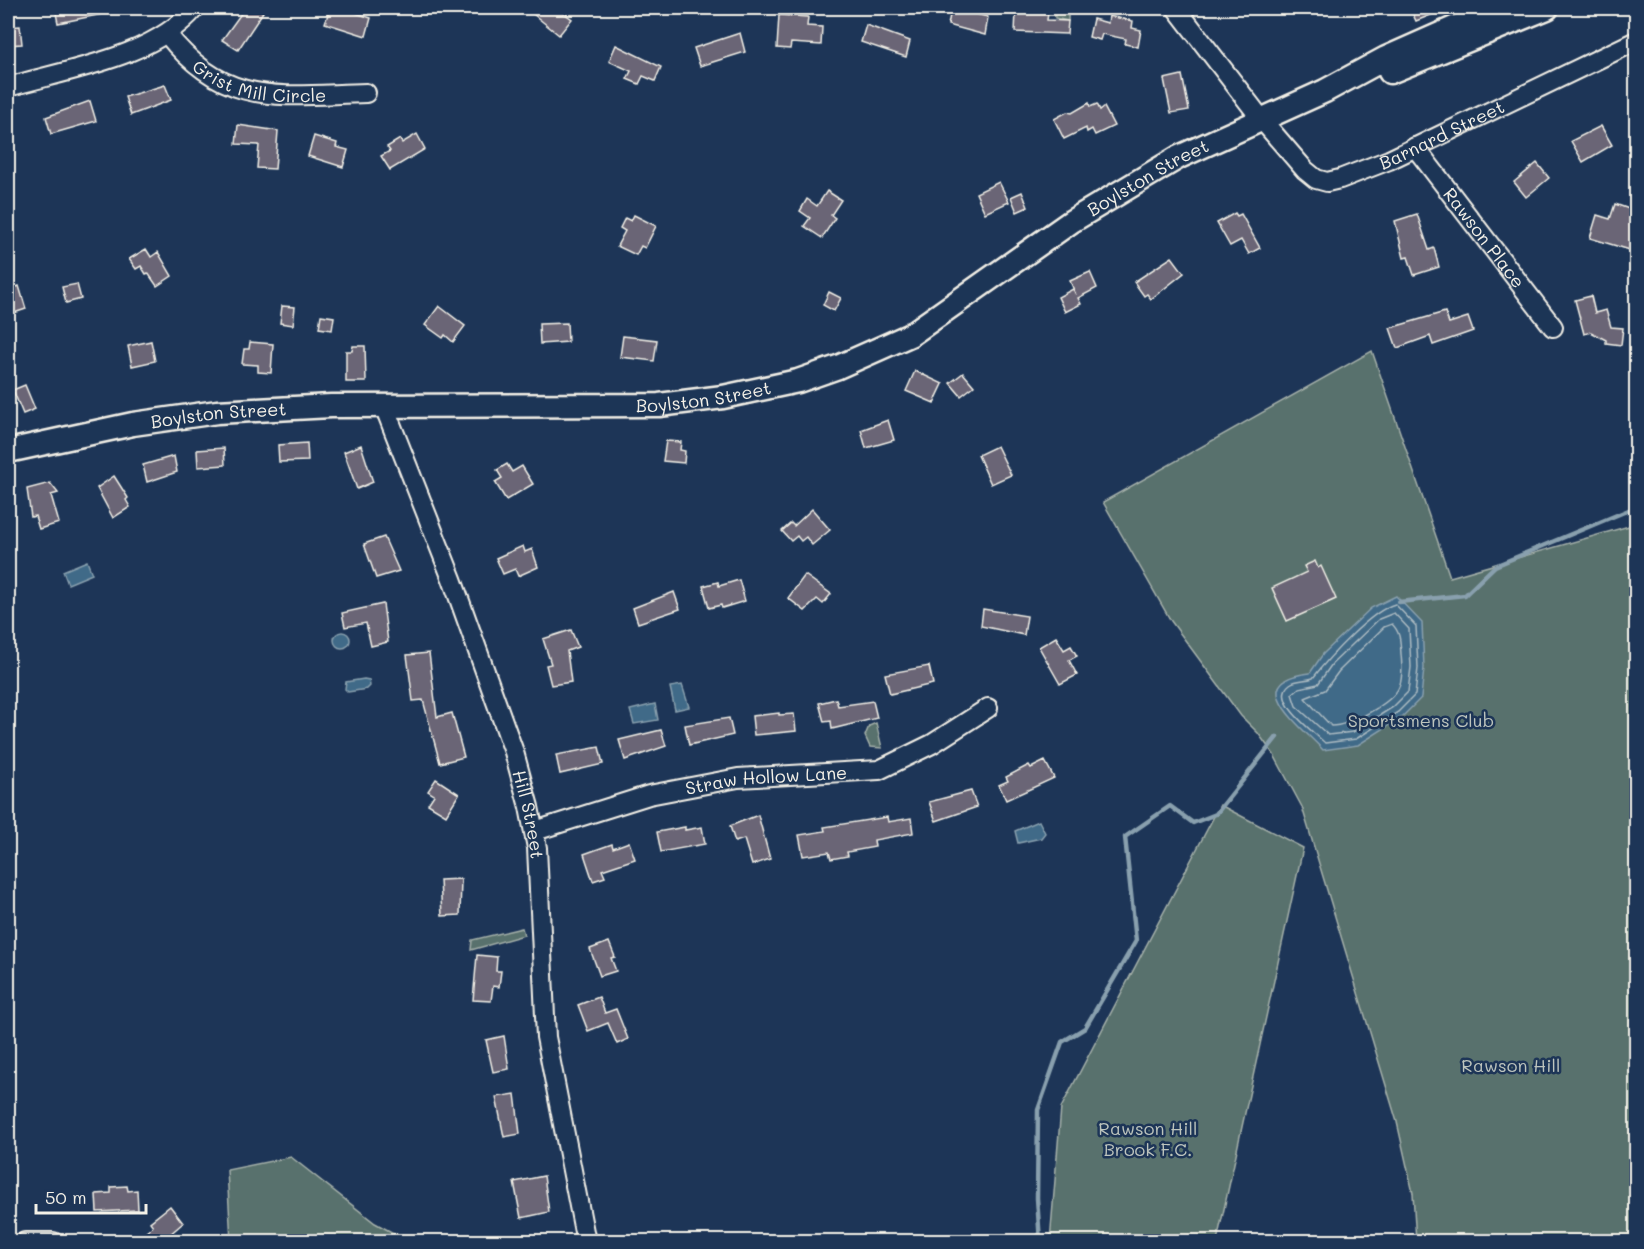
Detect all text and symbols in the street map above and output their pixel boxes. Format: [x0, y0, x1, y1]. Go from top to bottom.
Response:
street label: Grist Mill Circle [188, 54, 327, 107]
street label: Barnard Street [1376, 94, 1508, 175]
street label: Boylston Street [1083, 133, 1212, 221]
street label: Rawson Place [1438, 182, 1531, 293]
street label: Boylston Street [636, 375, 773, 417]
street label: Boylston Street [149, 396, 287, 433]
park label: Sportsmens Club [1348, 708, 1494, 732]
street label: Straw Hollow Lane [683, 760, 848, 800]
street label: Hill Street [507, 767, 550, 859]
park label: Rawson Hill [1461, 1053, 1561, 1077]
park label: Rawson Hill Brook F.C. [1098, 1116, 1198, 1161]
scale bar [36, 1177, 146, 1215]
text: 50 m [45, 1185, 87, 1209]

